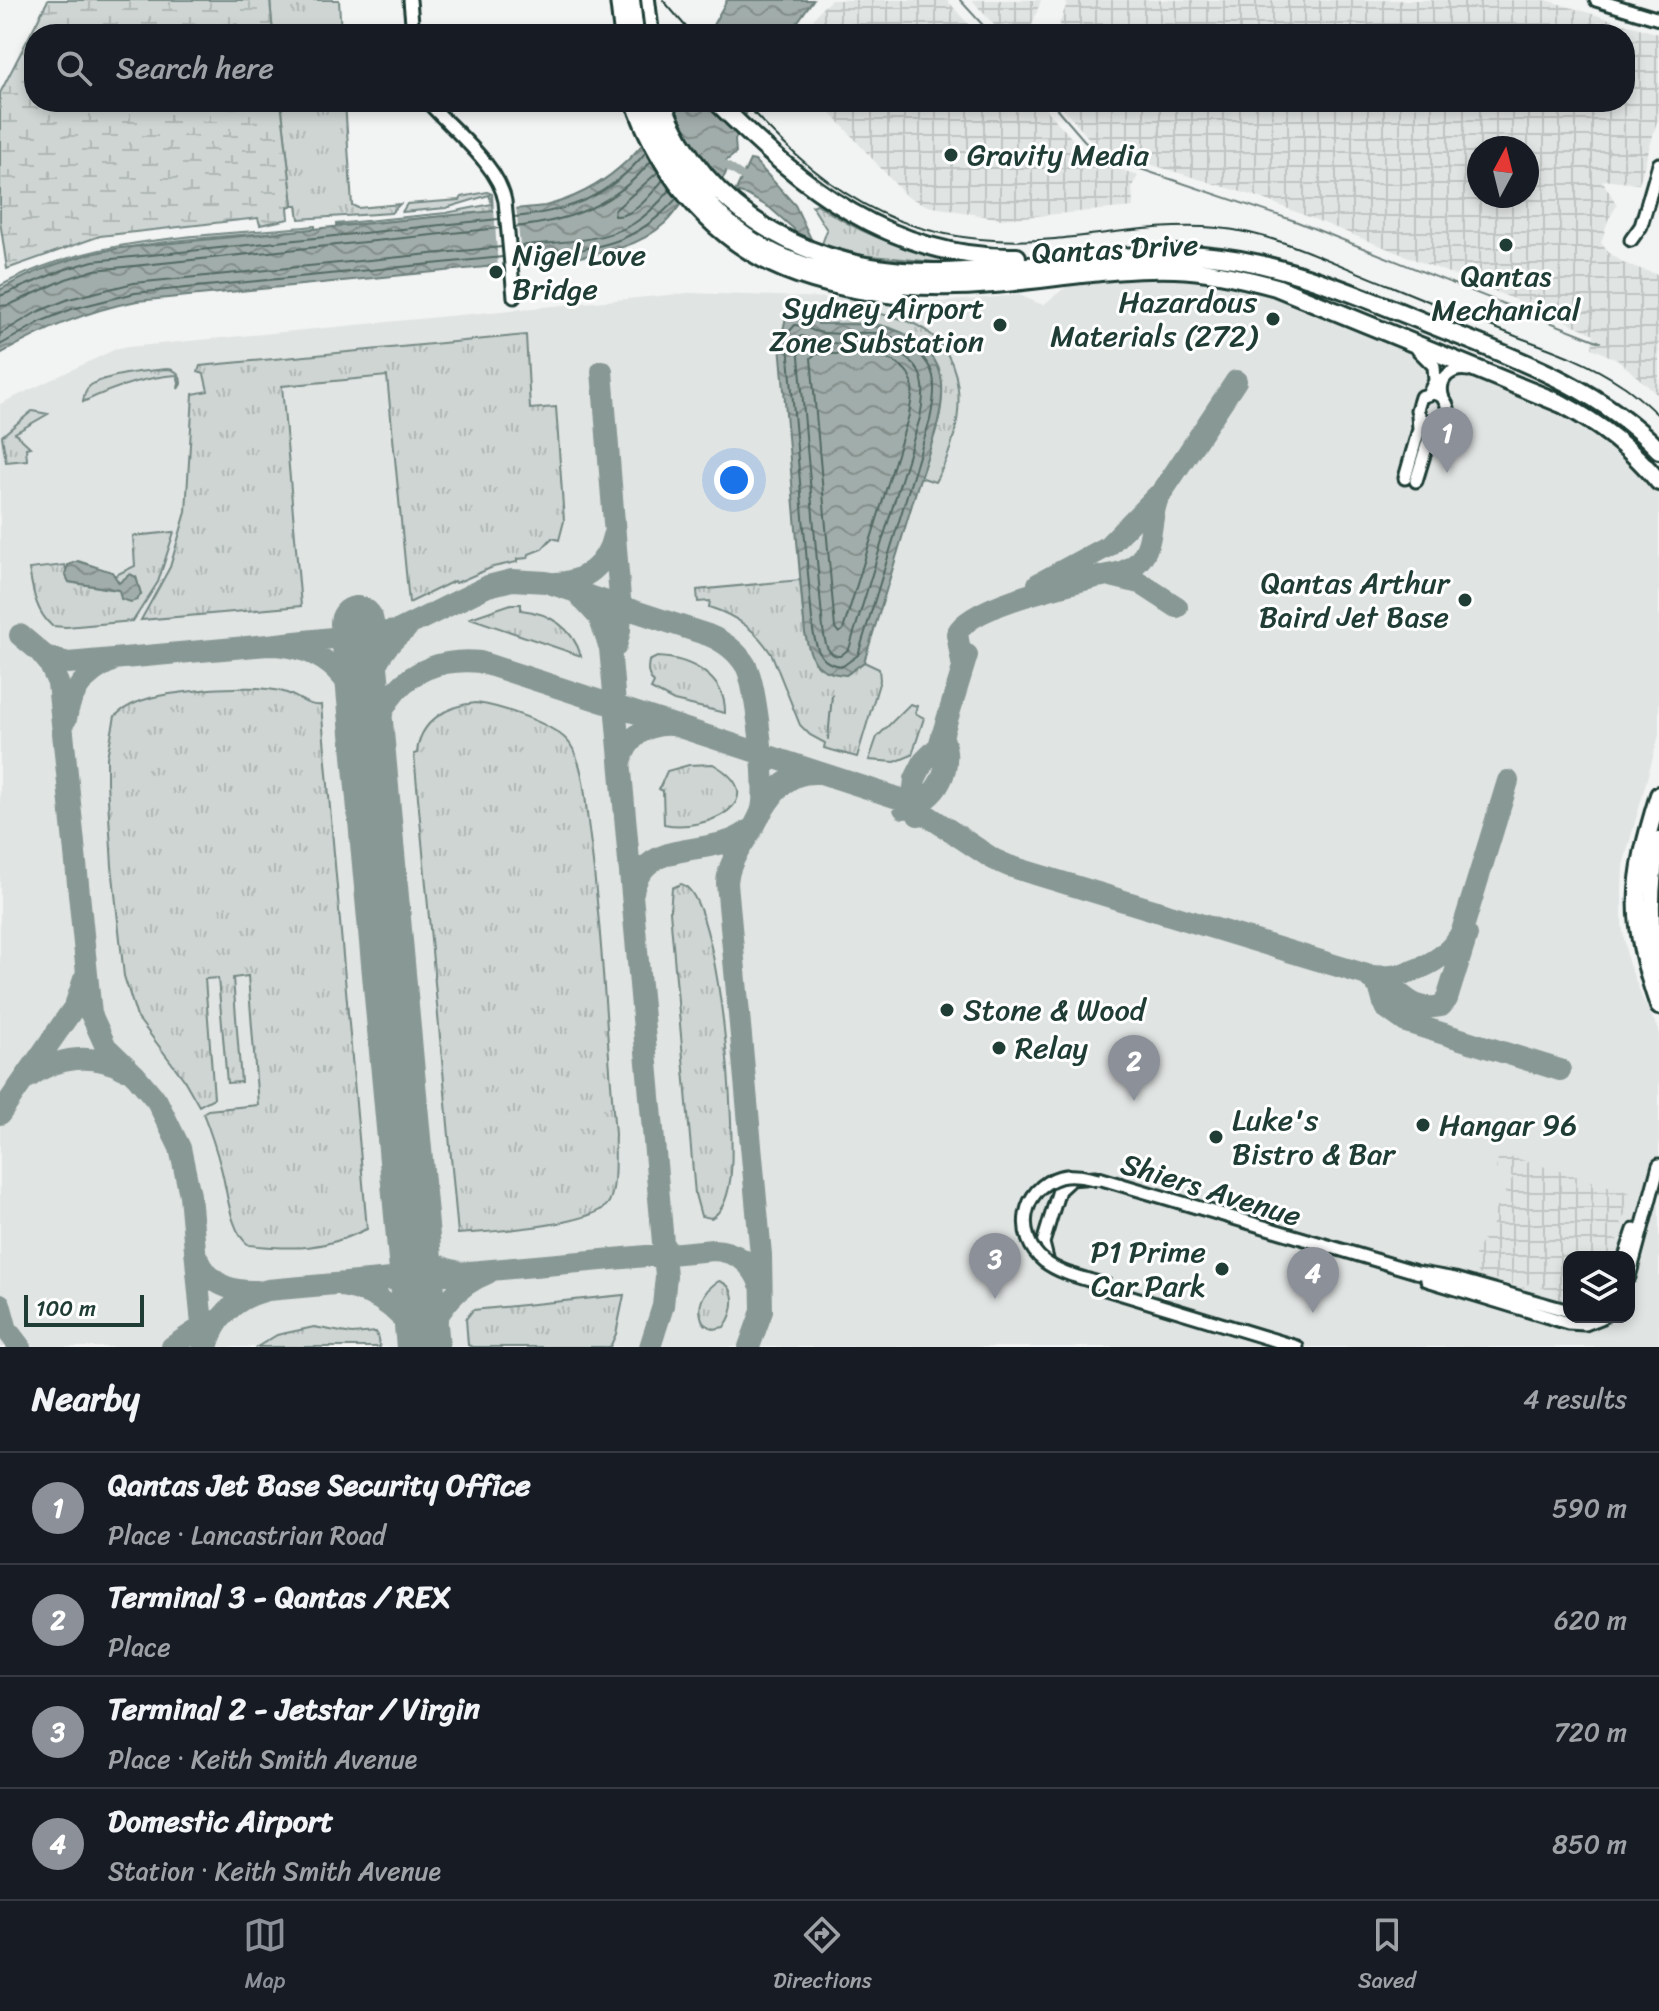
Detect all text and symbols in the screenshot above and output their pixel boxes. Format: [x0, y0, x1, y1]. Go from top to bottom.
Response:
search box [24, 24, 1635, 112]
text: Search here [116, 41, 274, 95]
icon: search [52, 46, 96, 90]
place label: Gravity Media [967, 128, 1150, 182]
north arrow [1467, 136, 1539, 208]
marker: Gravity Media [942, 146, 960, 164]
street label: Qantas Drive [1030, 218, 1200, 280]
place label: Nigel Love Bridge [512, 228, 646, 316]
marker: Qantas Mechanical [1497, 236, 1515, 254]
place label: Qantas Mechanical [1432, 249, 1582, 337]
marker: Nigel Love Bridge [487, 263, 505, 281]
place label: Hazardous Materials (272) [1050, 275, 1258, 363]
place label: Sydney Airport Zone Substation [769, 281, 984, 369]
marker: Hazardous Materials (272) [1264, 310, 1282, 328]
marker: Sydney Airport Zone Substation [991, 316, 1009, 334]
pin: 1 [1421, 407, 1473, 473]
your location [714, 460, 754, 500]
place label: Qantas Arthur Baird Jet Base [1259, 556, 1451, 644]
marker: Qantas Arthur Baird Jet Base [1456, 591, 1474, 609]
place label: Stone & Wood [963, 983, 1148, 1037]
marker: Stone & Wood [938, 1001, 956, 1019]
place label: Relay [1015, 1021, 1088, 1075]
pin: 2 [1108, 1035, 1160, 1101]
marker: Relay [990, 1039, 1008, 1057]
place label: Luke's Bistro & Bar [1232, 1093, 1396, 1181]
place label: Hangar 96 [1439, 1098, 1577, 1152]
marker: Hangar 96 [1414, 1116, 1432, 1134]
marker: Luke's Bistro & Bar [1207, 1128, 1225, 1146]
street label: Shiers Avenue [1114, 1137, 1308, 1243]
place label: P1 Prime Car Park [1090, 1225, 1206, 1313]
pin: 3 [969, 1233, 1021, 1299]
pin: 4 [1287, 1247, 1339, 1313]
map controls [1563, 1251, 1635, 1323]
button: layers [1563, 1251, 1635, 1323]
marker: P1 Prime Car Park [1213, 1260, 1231, 1278]
text: 100 m [36, 1289, 96, 1328]
scale bar [24, 1291, 144, 1327]
text: Nearby [32, 1369, 140, 1429]
text: 4 results [1523, 1376, 1627, 1422]
text: Qantas Jet Base Security Office [108, 1458, 531, 1512]
text: 1 [52, 1485, 64, 1531]
text: 590 m [1552, 1485, 1627, 1531]
text: Place · Lancastrian Road [108, 1512, 386, 1558]
text: Terminal 3 - Qantas / REX [108, 1570, 451, 1624]
text: 2 [50, 1597, 66, 1643]
text: 620 m [1554, 1597, 1627, 1643]
text: Place [108, 1624, 171, 1670]
text: Terminal 2 - Jetstar / Virgin [108, 1682, 480, 1736]
text: 3 [51, 1709, 65, 1755]
text: 720 m [1554, 1709, 1627, 1755]
text: Place · Keith Smith Avenue [108, 1736, 417, 1782]
text: Domestic Airport [108, 1794, 333, 1848]
text: 4 [50, 1821, 66, 1867]
text: 850 m [1552, 1821, 1627, 1867]
text: Station · Keith Smith Avenue [108, 1848, 441, 1894]
tab: Map [243, 1913, 287, 2000]
tab: Directions [773, 1913, 872, 2000]
tab: Saved [1358, 1913, 1416, 2000]

